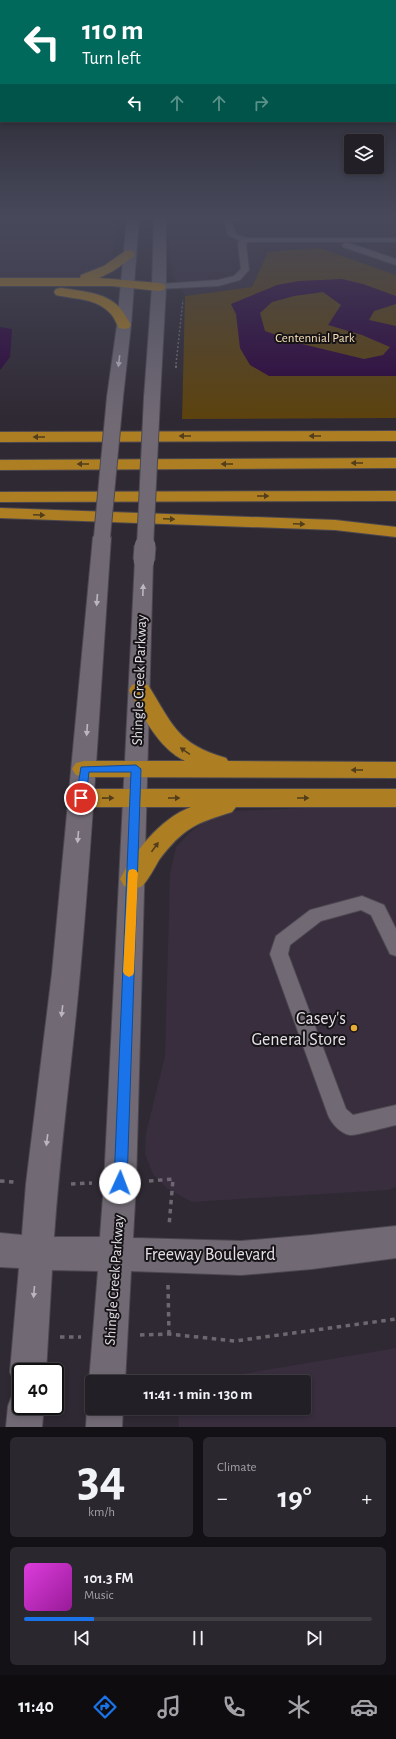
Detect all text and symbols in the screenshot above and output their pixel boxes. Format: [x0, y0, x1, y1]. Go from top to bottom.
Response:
icon: left [16, 16, 68, 68]
text: 110 m [82, 17, 144, 45]
text: Turn left [82, 50, 141, 68]
icon: left [124, 92, 146, 114]
icon: ahead [166, 92, 188, 114]
icon: ahead [208, 92, 230, 114]
icon: right [250, 92, 272, 114]
map controls [344, 134, 384, 174]
button: layers [344, 134, 384, 174]
park label: Centennial Park [275, 332, 355, 345]
one-way arrow [116, 355, 123, 367]
one-way arrow [178, 433, 191, 439]
one-way arrow [308, 433, 321, 439]
one-way arrow [32, 434, 45, 440]
one-way arrow [350, 460, 363, 466]
one-way arrow [77, 461, 89, 468]
one-way arrow [220, 461, 233, 467]
one-way arrow [257, 493, 270, 499]
one-way arrow [33, 511, 45, 518]
one-way arrow [163, 516, 175, 523]
one-way arrow [293, 521, 306, 527]
one-way arrow [139, 584, 146, 596]
one-way arrow [93, 594, 100, 606]
street label: Shingle Creek Parkway [130, 614, 149, 746]
one-way arrow [84, 724, 91, 736]
one-way arrow [180, 747, 191, 755]
one-way arrow [350, 767, 363, 773]
pin [64, 781, 98, 815]
icon: arrive [70, 787, 92, 809]
one-way arrow [102, 795, 115, 801]
one-way arrow [168, 795, 181, 801]
one-way arrow [297, 795, 309, 802]
one-way arrow [75, 831, 81, 843]
one-way arrow [151, 842, 159, 853]
one-way arrow [59, 1005, 65, 1017]
place label: Casey's General Store [252, 1010, 346, 1049]
marker: Casey's General Store [349, 1023, 359, 1033]
one-way arrow [44, 1134, 50, 1146]
position arrow [99, 1162, 141, 1204]
street label: Shingle Creek Parkway [102, 1214, 127, 1346]
street label: Freeway Boulevard [145, 1246, 275, 1264]
one-way arrow [31, 1286, 37, 1298]
speed limit sign: 40 [12, 1363, 64, 1415]
text: 11:41 · 1 min · 130 m [144, 1387, 252, 1402]
text: 34 [77, 1453, 126, 1505]
text: Climate [217, 1461, 256, 1474]
text: 19° [277, 1483, 312, 1513]
text: − [217, 1487, 228, 1509]
text: + [361, 1487, 372, 1509]
text: km/h [88, 1506, 115, 1519]
text: 101.3 FM [84, 1571, 133, 1586]
text: Music [84, 1589, 114, 1602]
icon: previous [71, 1627, 93, 1649]
icon: pause [187, 1627, 209, 1649]
icon: next [303, 1627, 325, 1649]
icon: directions [91, 1693, 119, 1721]
icon: music [155, 1693, 183, 1721]
icon: phone [220, 1693, 248, 1721]
icon: climate [285, 1693, 313, 1721]
icon: car [350, 1693, 378, 1721]
text: 11:40 [18, 1698, 54, 1716]

